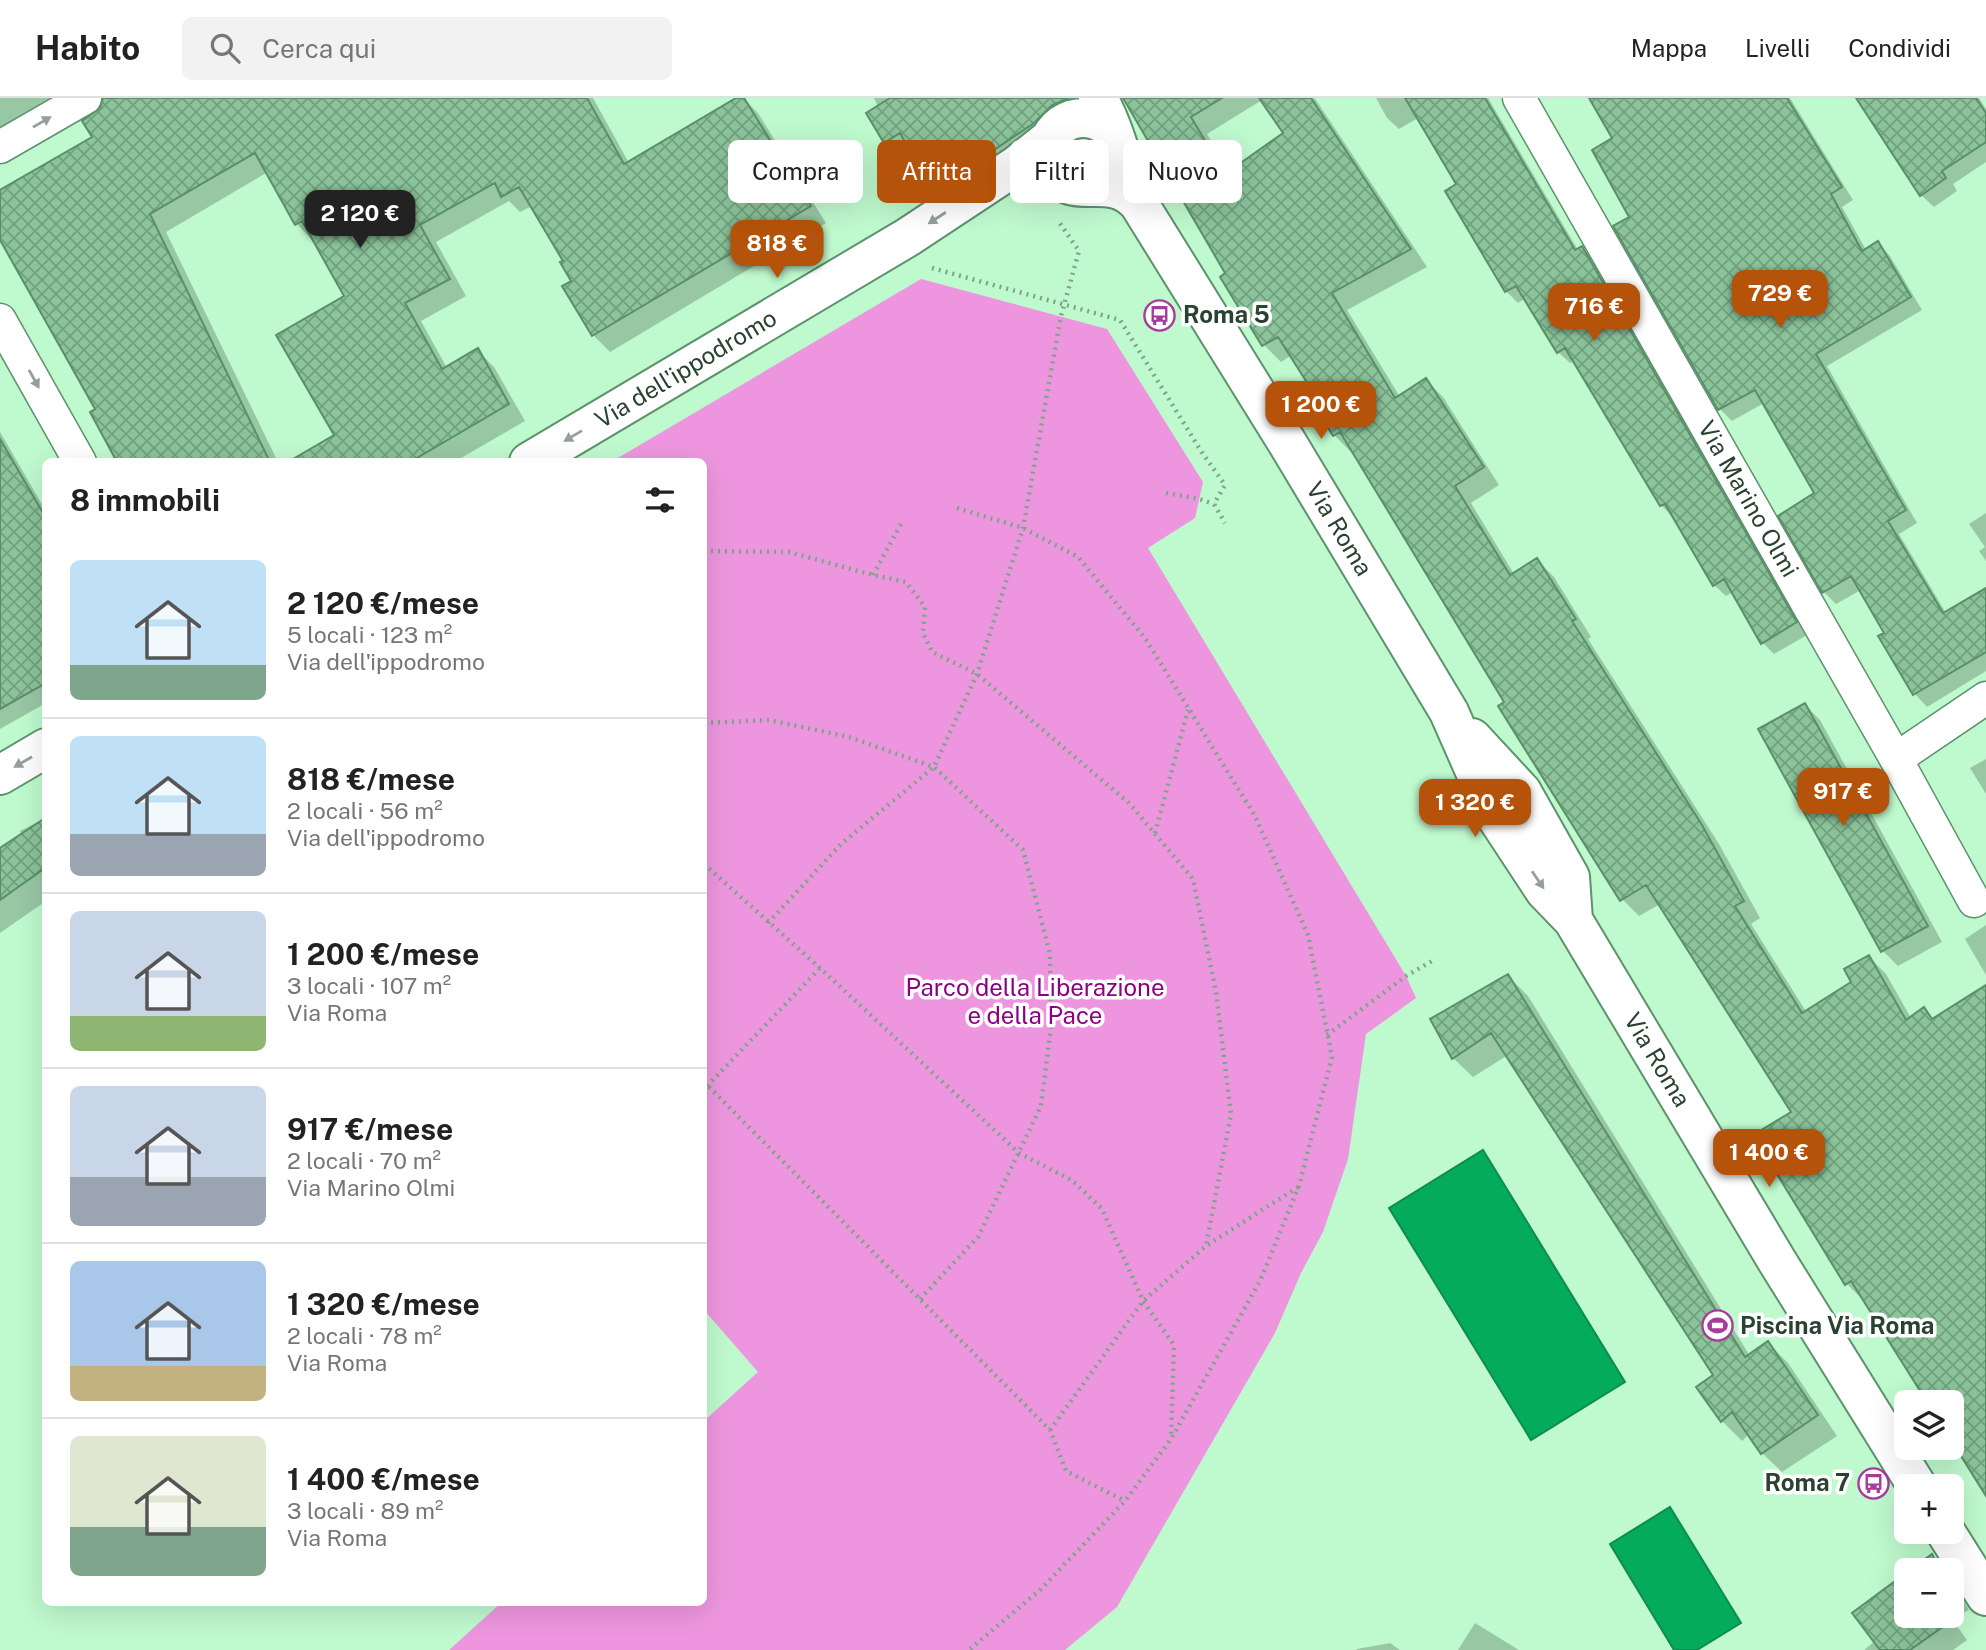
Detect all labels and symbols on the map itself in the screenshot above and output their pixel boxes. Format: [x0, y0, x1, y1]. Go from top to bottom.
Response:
one-way arrow [33, 116, 52, 128]
pin: 2 120 € [295, 190, 425, 250]
one-way arrow [927, 211, 946, 224]
pin: 818 € [728, 220, 826, 280]
pin: 729 € [1731, 271, 1829, 330]
pin: 716 € [1545, 284, 1643, 343]
bus stop icon: Roma 5 [1143, 298, 1177, 332]
place label: Roma 5 [1183, 300, 1270, 328]
street label: Via dell'ippodromo [590, 303, 781, 433]
one-way arrow [28, 370, 40, 389]
pin: 1 200 € [1256, 382, 1386, 441]
street label: Via Marino Olmi [1693, 415, 1805, 582]
one-way arrow [564, 430, 583, 442]
street label: Via Roma [1301, 476, 1379, 581]
one-way arrow [13, 756, 32, 768]
pin: 917 € [1794, 768, 1892, 828]
pin: 1 320 € [1410, 780, 1540, 839]
one-way arrow [1531, 870, 1544, 889]
park label: Parco della Liberazione e della Pace [905, 973, 1165, 1029]
street label: Via Roma [1619, 1007, 1697, 1112]
pin: 1 400 € [1704, 1130, 1834, 1189]
sports icon: Piscina Via Roma [1700, 1309, 1734, 1343]
place label: Piscina Via Roma [1740, 1311, 1934, 1339]
bus stop icon: Roma 7 [1856, 1466, 1890, 1500]
place label: Roma 7 [1764, 1468, 1850, 1496]

